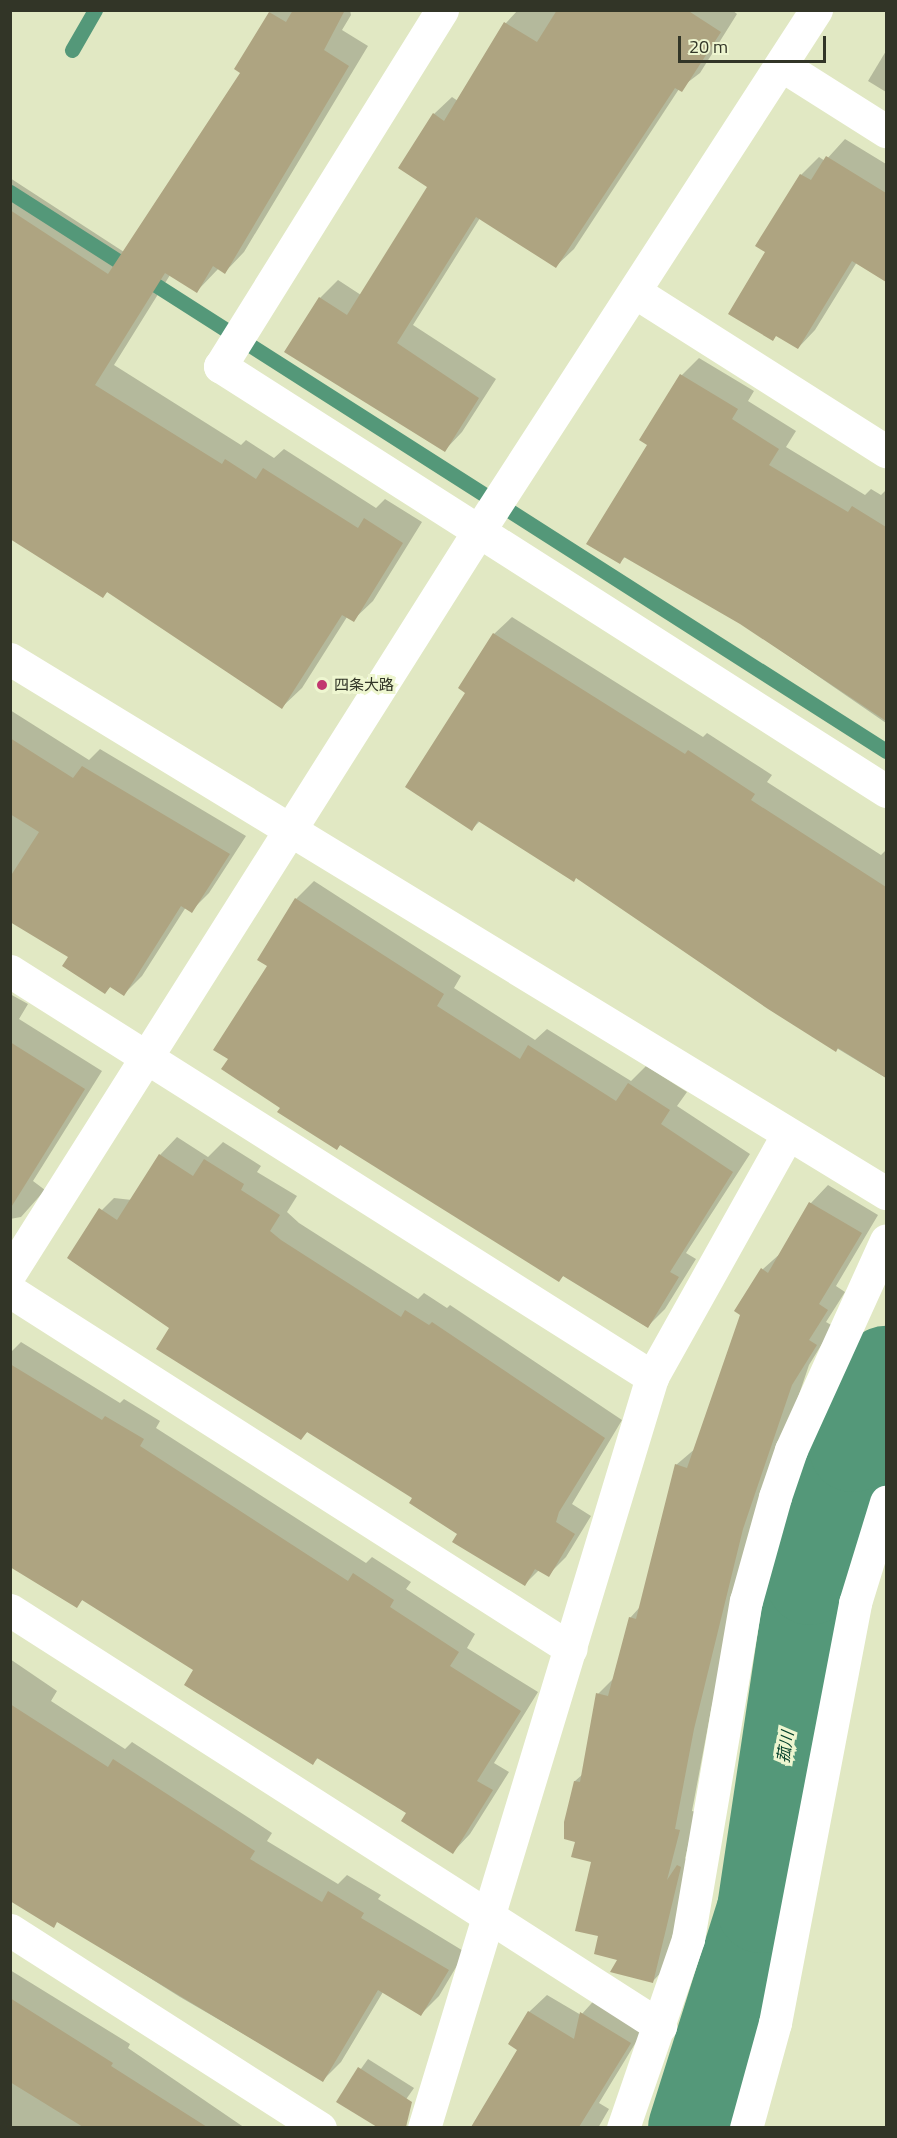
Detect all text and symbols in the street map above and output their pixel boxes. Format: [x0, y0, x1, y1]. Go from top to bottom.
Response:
scale bar [681, 24, 830, 62]
text: 20 m [689, 33, 728, 60]
place label: 四条大路 [334, 676, 394, 694]
marker: 四条大路 [315, 678, 329, 692]
water label: 菰川 [773, 1730, 797, 1764]

